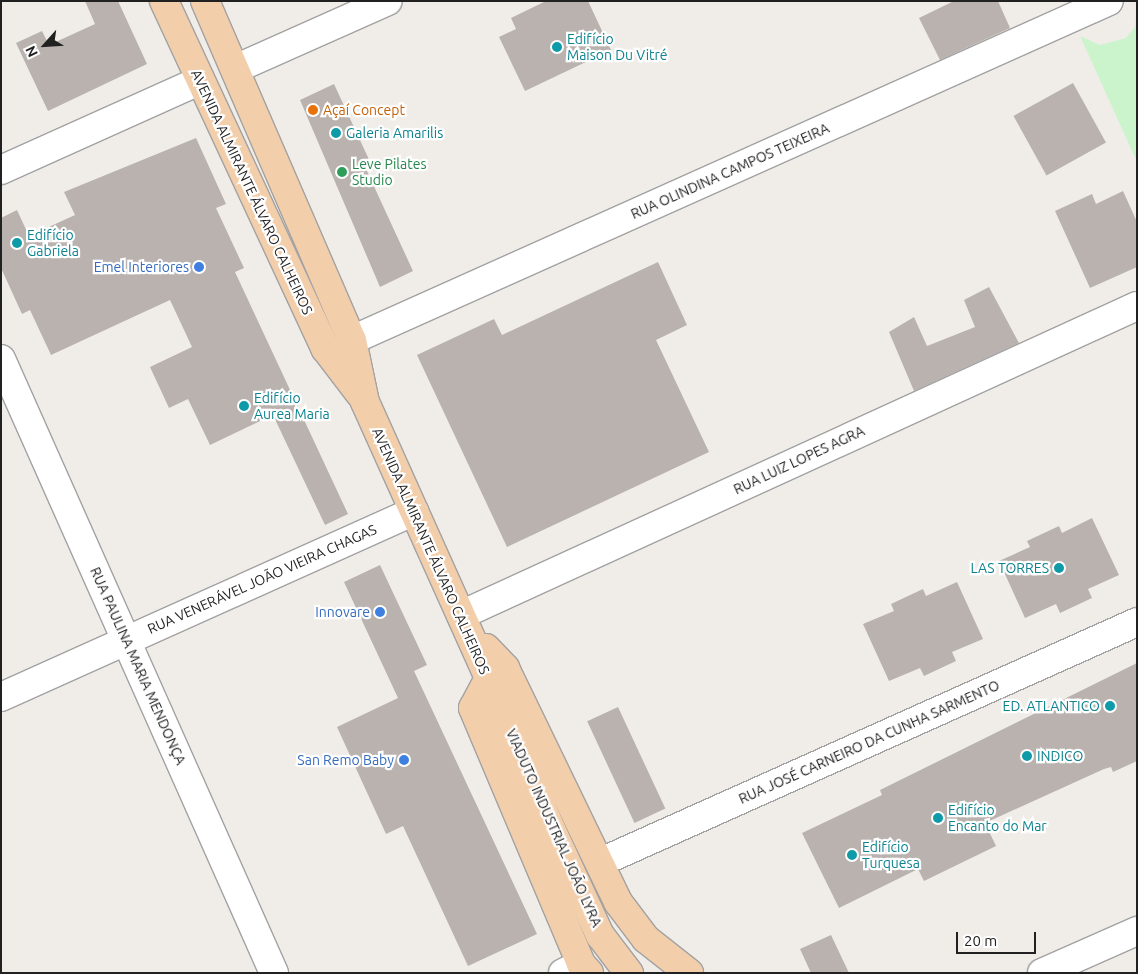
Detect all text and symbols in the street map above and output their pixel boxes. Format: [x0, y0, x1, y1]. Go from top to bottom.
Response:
north arrow [20, 20, 70, 70]
place label: Edifício Maison Du Vitré [567, 31, 668, 64]
marker: Edifício Maison Du Vitré [551, 41, 563, 53]
text: N [22, 43, 41, 60]
street label: AVENIDA ALMIRANTE ÁLVARO CALHEIROS [188, 67, 316, 317]
place label: Açaí Concept [323, 102, 405, 118]
marker: Açaí Concept [307, 104, 319, 116]
street label: RUA OLINDINA CAMPOS TEIXEIRA [628, 120, 832, 222]
place label: Galeria Amarilis [346, 125, 443, 141]
marker: Galeria Amarilis [330, 127, 342, 139]
place label: Leve Pilates Studio [352, 156, 427, 188]
marker: Leve Pilates Studio [336, 166, 348, 178]
place label: Edifício Gabriela [27, 227, 79, 260]
marker: Edifício Gabriela [11, 237, 23, 249]
place label: Emel Interiores [94, 259, 189, 275]
marker: Emel Interiores [193, 261, 205, 273]
place label: Edifício Aurea Maria [254, 390, 330, 422]
marker: Edifício Aurea Maria [238, 400, 250, 412]
street label: RUA LUIZ LOPES AGRA [731, 422, 867, 498]
street label: AVENIDA ALMIRANTE ÁLVARO CALHEIROS [369, 425, 493, 677]
street label: RUA VENERÁVEL JOÃO VIEIRA CHAGAS [145, 521, 379, 637]
place label: LAS TORRES [971, 560, 1049, 576]
marker: LAS TORRES [1053, 562, 1065, 574]
street label: RUA PAULINA MARIA MENDONÇA [87, 565, 189, 767]
place label: Innovare [315, 604, 370, 620]
marker: Innovare [374, 606, 386, 618]
street label: RUA JOSÉ CARNEIRO DA CUNHA SARMENTO [736, 677, 1002, 807]
place label: ED. ATLANTICO [1003, 698, 1100, 714]
marker: ED. ATLANTICO [1104, 700, 1116, 712]
street label: VIADUTO INDUSTRIAL JOÃO LYRA [503, 726, 605, 930]
place label: INDICO [1037, 748, 1083, 764]
marker: INDICO [1021, 750, 1033, 762]
place label: San Remo Baby [297, 752, 394, 768]
marker: San Remo Baby [398, 754, 410, 766]
place label: Edifício Encanto do Mar [948, 802, 1047, 834]
marker: Edifício Encanto do Mar [932, 812, 944, 824]
place label: Edifício Turquesa [862, 839, 920, 872]
marker: Edifício Turquesa [846, 849, 858, 861]
scale bar [958, 922, 1038, 954]
text: 20 m [964, 932, 997, 949]

